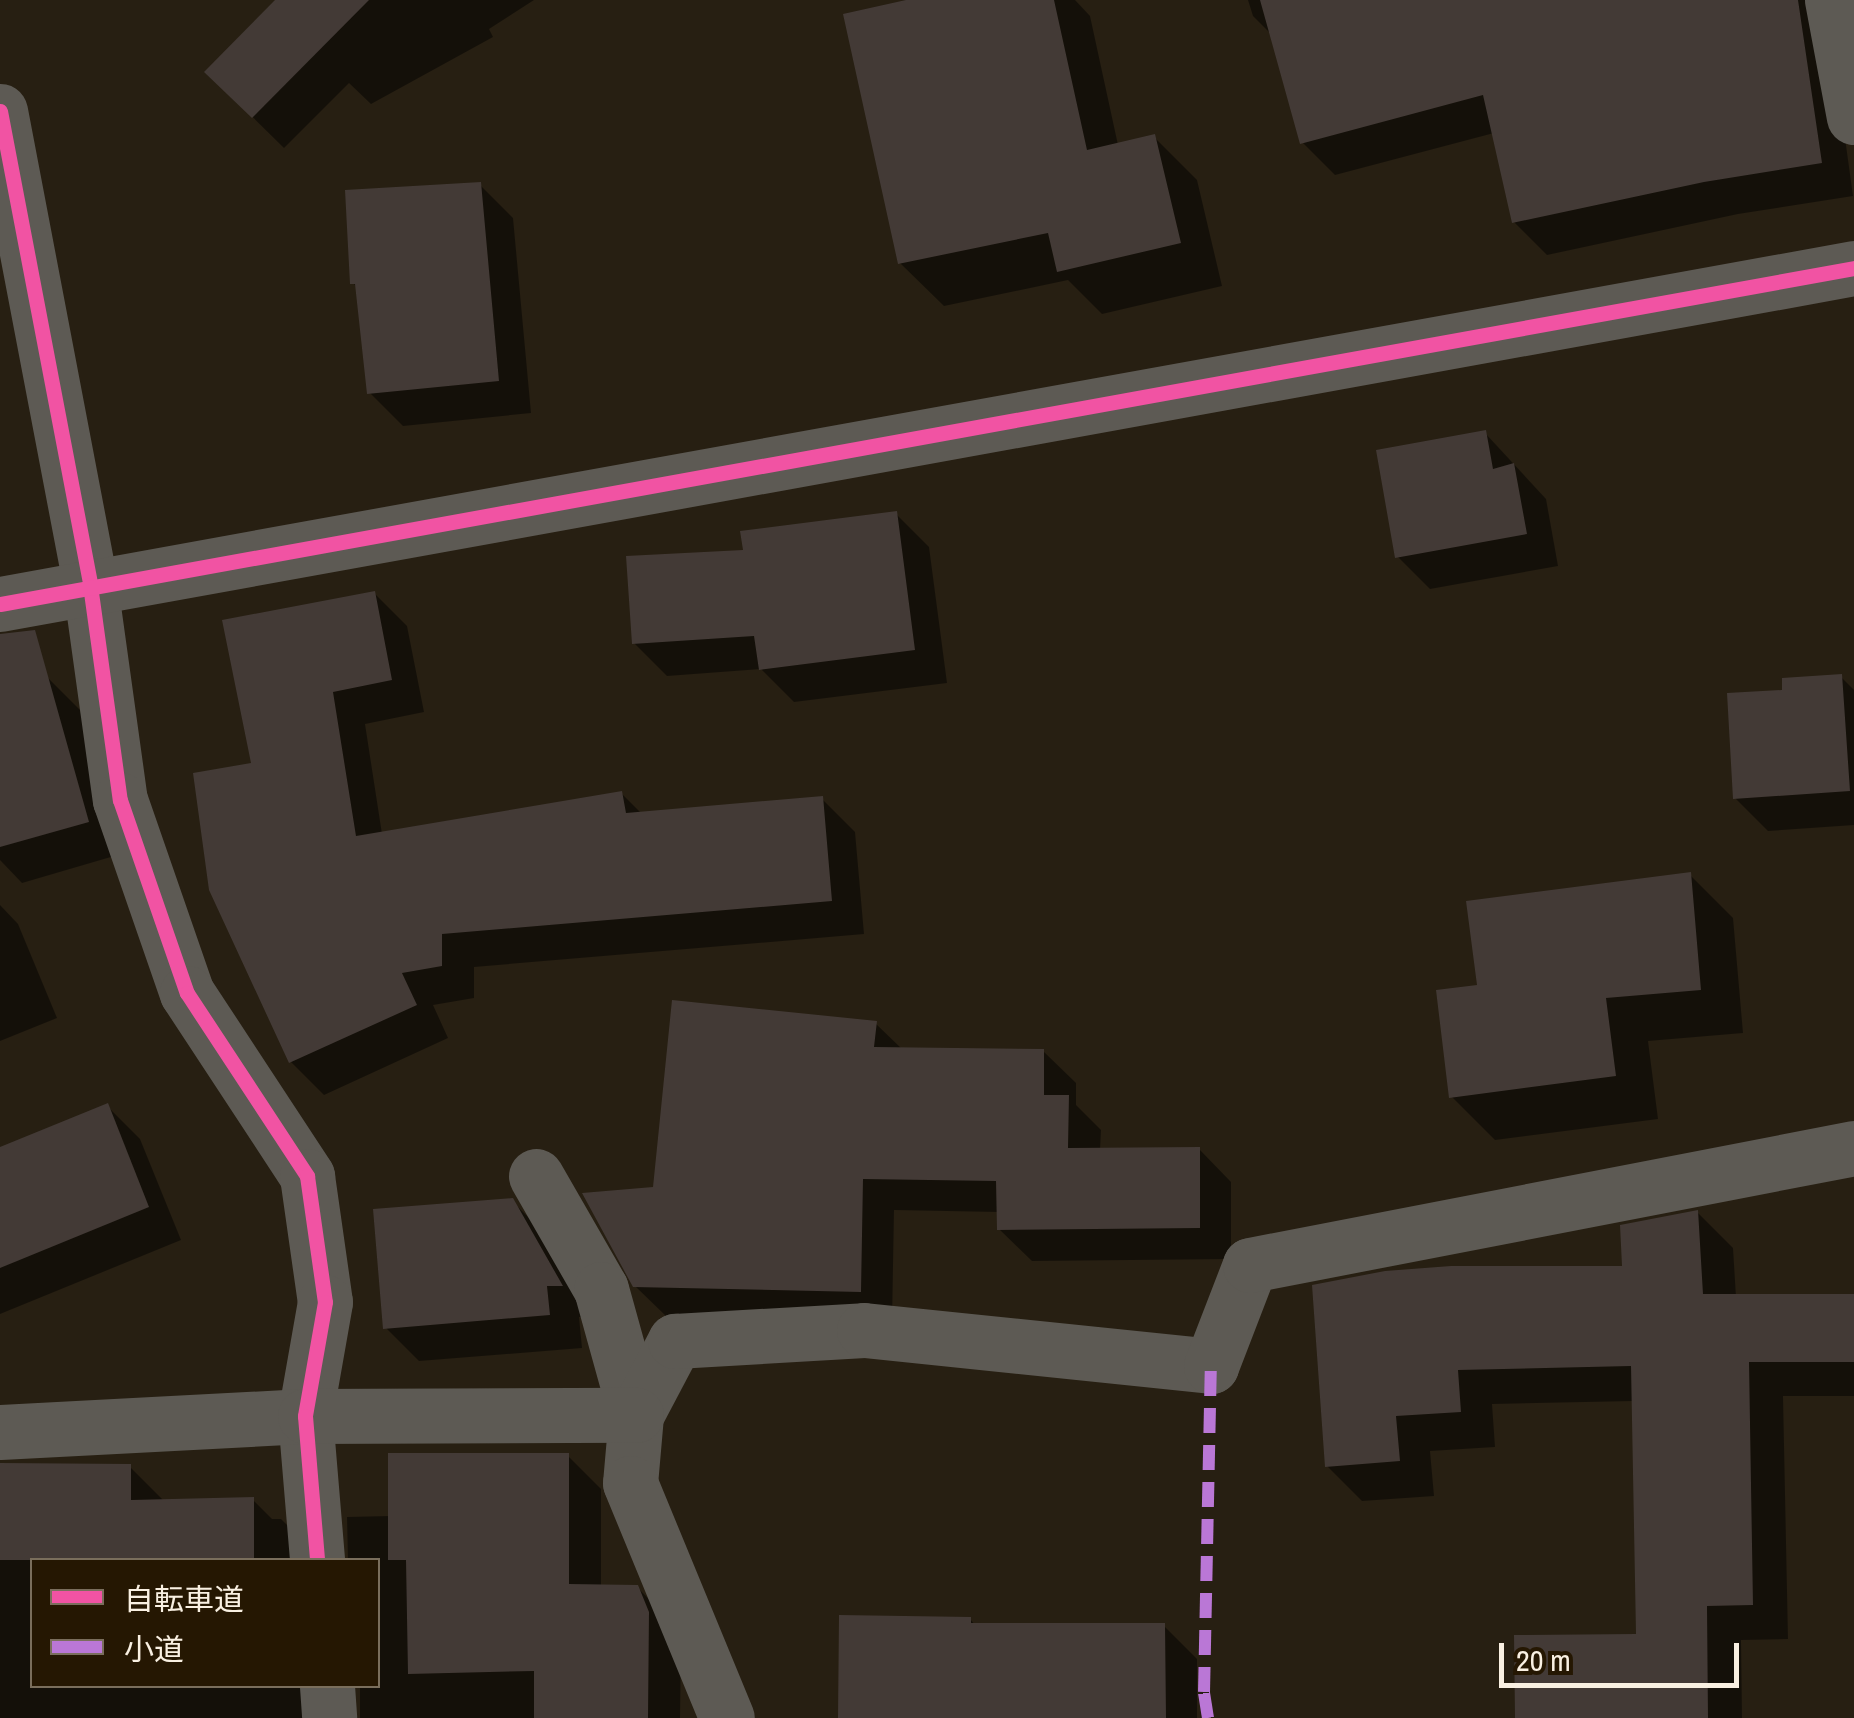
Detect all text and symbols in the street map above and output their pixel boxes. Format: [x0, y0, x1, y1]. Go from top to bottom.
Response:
legend [30, 1558, 380, 1688]
text: 自転車道 [124, 1579, 244, 1619]
scale bar [1504, 1623, 1744, 1685]
text: 小道 [124, 1629, 184, 1669]
text: 20 m [1516, 1640, 1571, 1680]

